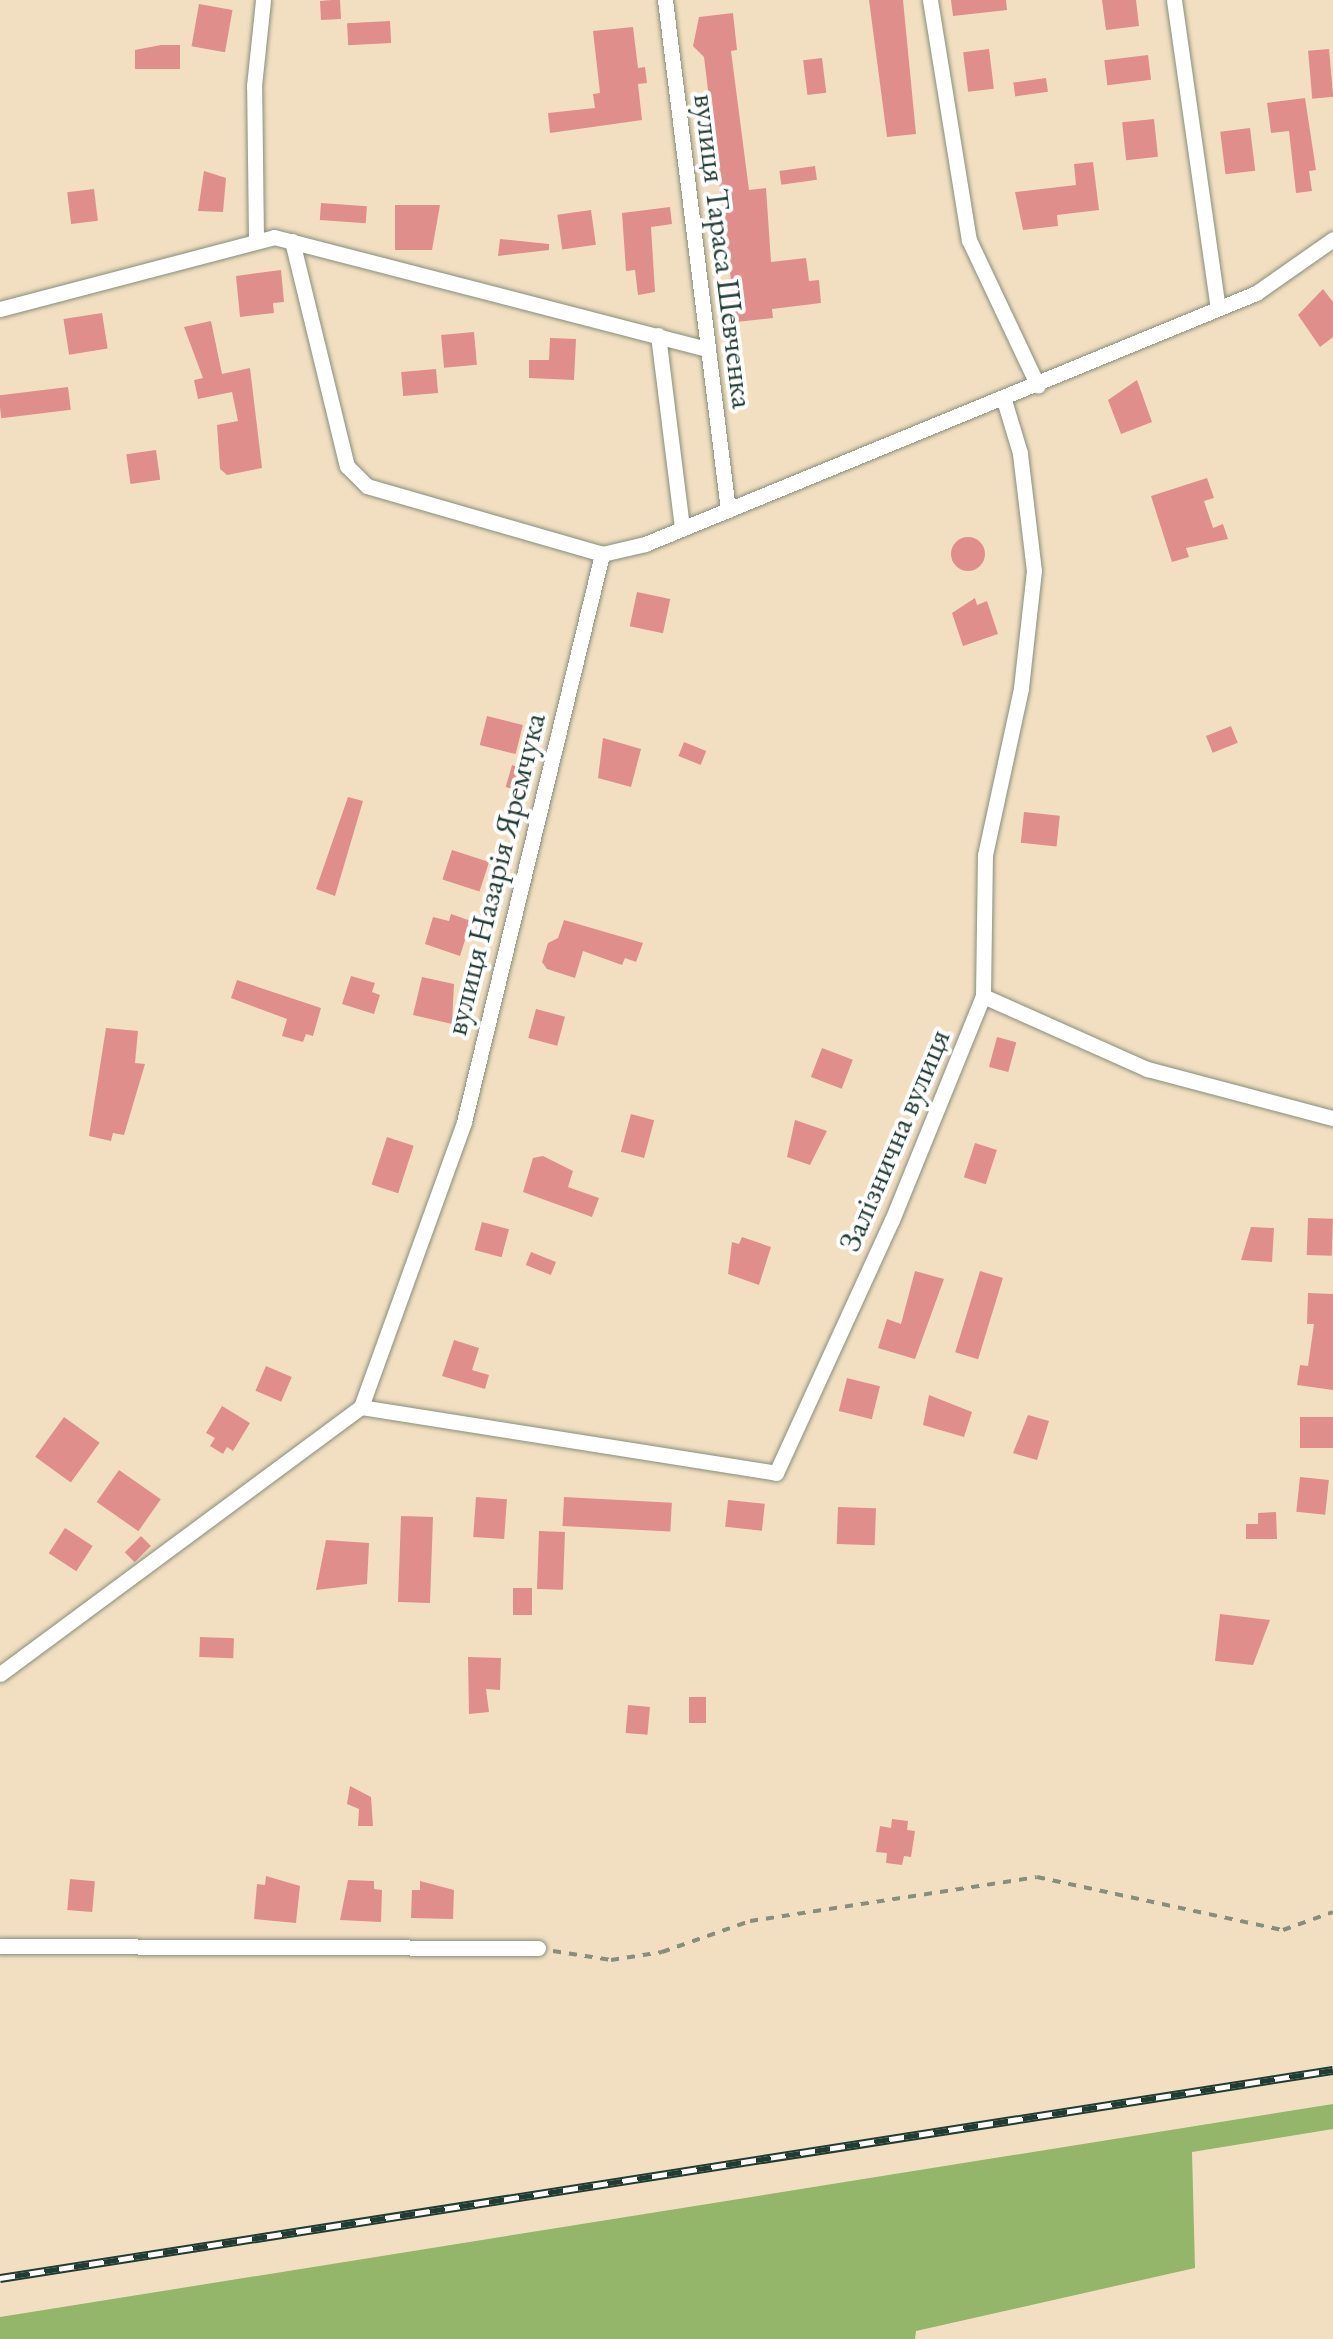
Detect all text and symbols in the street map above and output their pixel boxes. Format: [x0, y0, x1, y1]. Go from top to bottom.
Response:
street label: вулиця Тараса Шевченка [686, 91, 762, 411]
street label: вулиця Назарія Яремчука [436, 709, 554, 1039]
street label: Залізнична вулиця [830, 1023, 958, 1257]

